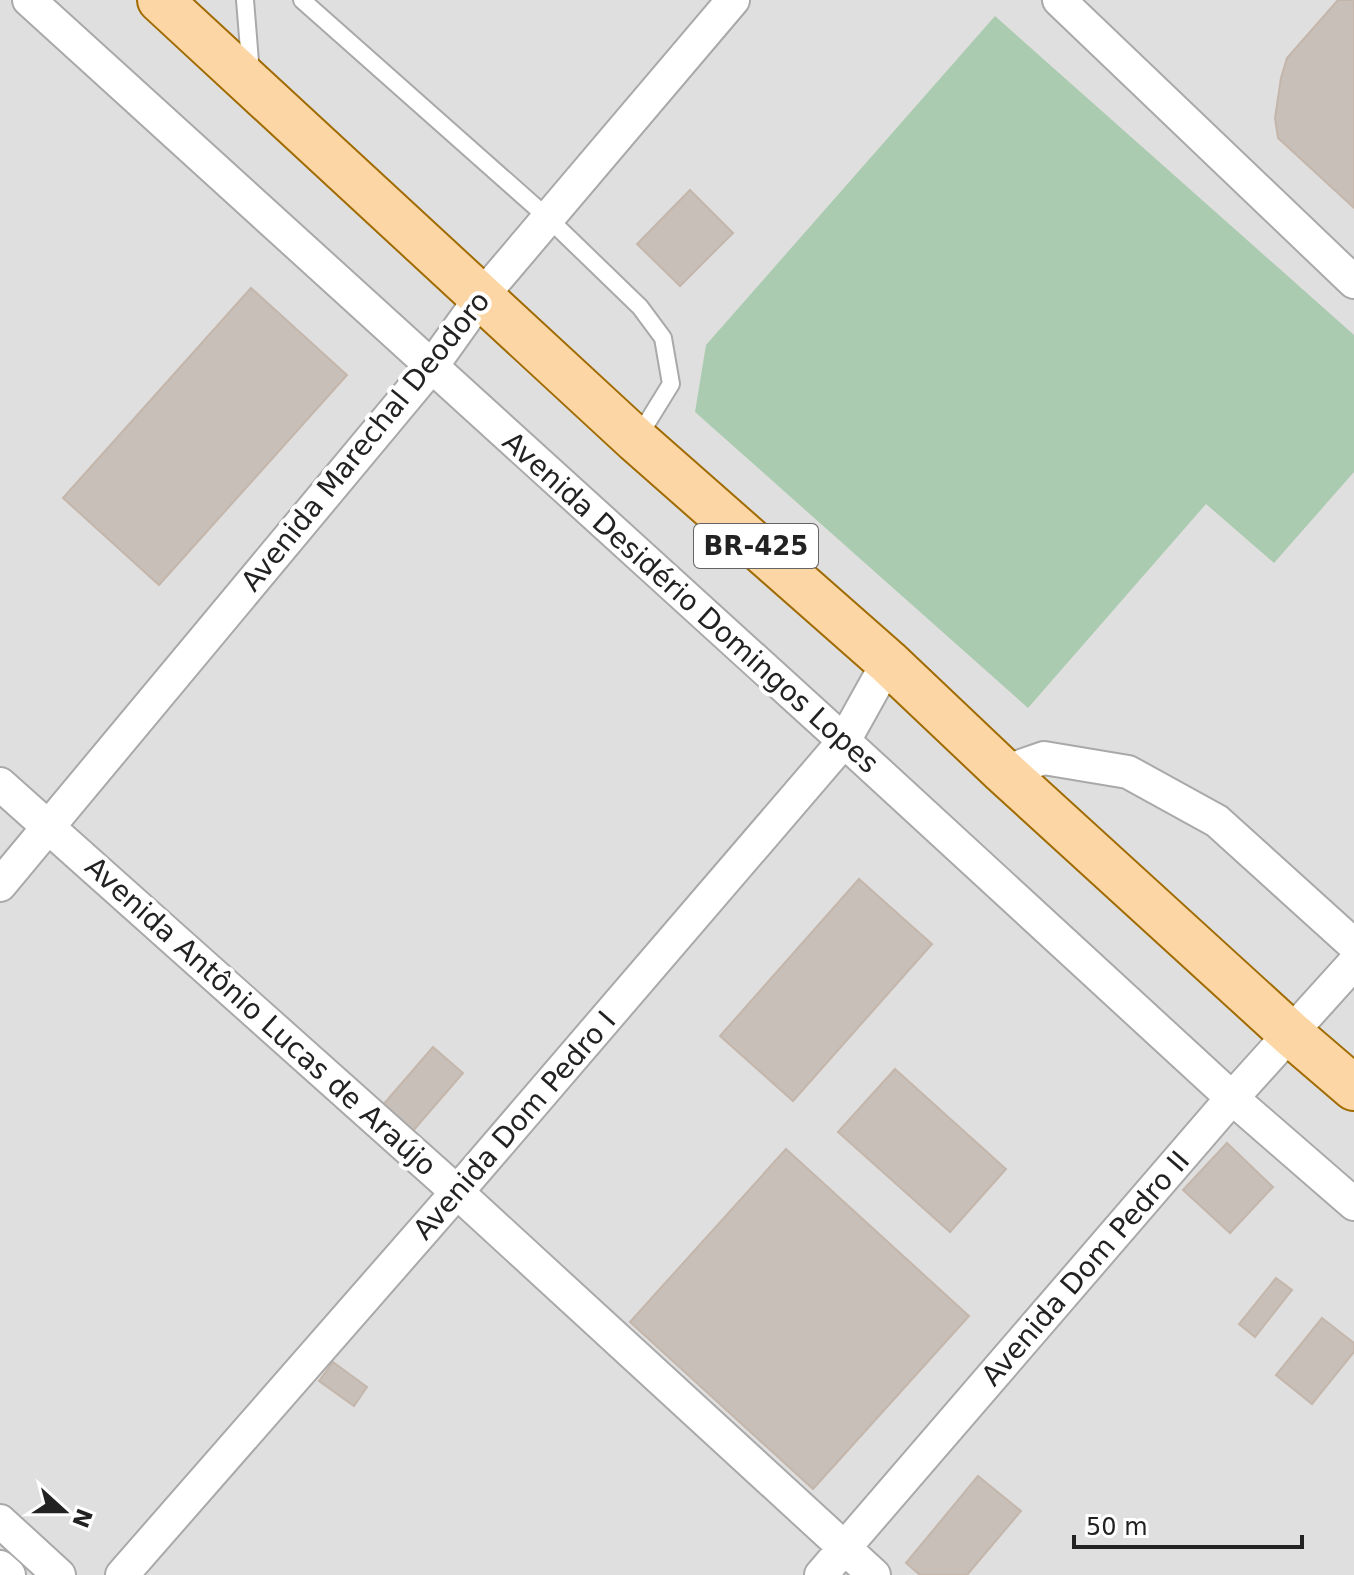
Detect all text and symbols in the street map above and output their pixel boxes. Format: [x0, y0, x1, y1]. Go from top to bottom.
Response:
street label: Avenida Marechal Deodoro [234, 285, 497, 598]
street label: Avenida Desidério Domingos Lopes [496, 425, 885, 780]
road number: BR-425 [694, 524, 818, 568]
street label: Avenida Antônio Lucas de Araújo [79, 850, 443, 1183]
street label: Avenida Dom Pedro I [406, 1004, 622, 1246]
street label: Avenida Dom Pedro II [975, 1144, 1196, 1392]
north arrow [24, 1471, 104, 1551]
scale bar [1074, 1499, 1302, 1549]
text: N [67, 1505, 97, 1531]
text: 50 m [1086, 1513, 1148, 1541]

